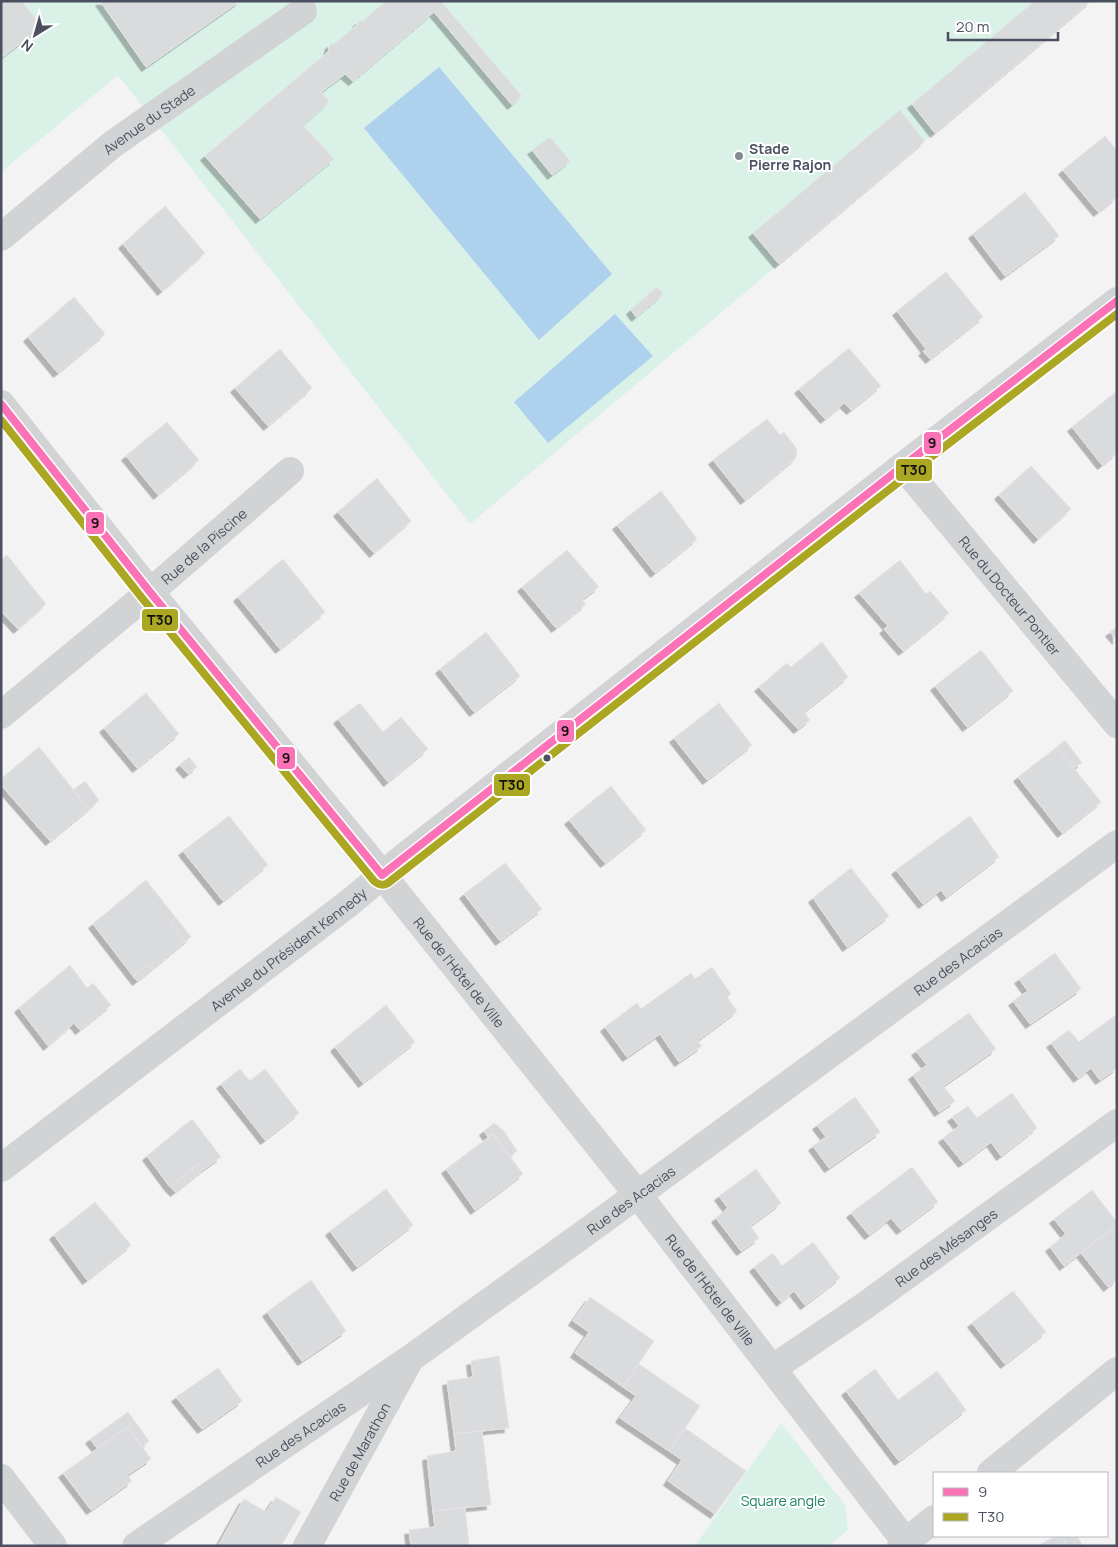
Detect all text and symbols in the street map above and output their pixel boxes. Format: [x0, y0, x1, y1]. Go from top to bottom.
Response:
north arrow [10, 10, 60, 60]
scale bar [948, 10, 1058, 42]
text: 20 m [956, 16, 989, 37]
text: N [17, 35, 37, 56]
street label: Avenue du Stade [99, 80, 199, 158]
place label: Stade Pierre Rajon [749, 139, 831, 174]
marker: Stade Pierre Rajon [733, 150, 745, 162]
line badge: 9 [923, 431, 942, 455]
text: 9 [928, 433, 936, 452]
line badge: T30 [895, 458, 933, 482]
text: T30 [901, 460, 927, 479]
street label: Rue de la Piscine [157, 503, 251, 588]
line badge: 9 [85, 511, 105, 535]
text: 9 [91, 513, 99, 532]
street label: Rue du Docteur Pontier [955, 532, 1065, 659]
line badge: T30 [141, 608, 179, 632]
text: T30 [147, 610, 173, 629]
line badge: 9 [556, 719, 575, 743]
text: 9 [561, 721, 569, 740]
line badge: 9 [276, 746, 296, 770]
text: 9 [282, 748, 290, 767]
unlabelled marker [542, 753, 552, 763]
line badge: T30 [493, 773, 531, 797]
text: T30 [499, 775, 525, 794]
street label: Avenue du Président Kennedy [206, 883, 371, 1015]
street label: Rue de l'Hôtel de Ville [410, 913, 510, 1031]
street label: Rue des Acacias [910, 922, 1006, 999]
street label: Rue des Acacias [583, 1161, 679, 1238]
street label: Rue des Mésanges [891, 1203, 1001, 1291]
street label: Rue de l'Hôtel de Ville [662, 1230, 760, 1349]
street label: Rue des Acacias [252, 1396, 349, 1471]
street label: Rue de Marathon [324, 1399, 394, 1504]
legend [933, 1472, 1108, 1537]
text: 9 [978, 1481, 987, 1502]
park label: Square angle [741, 1491, 825, 1510]
text: T30 [978, 1506, 1004, 1527]

